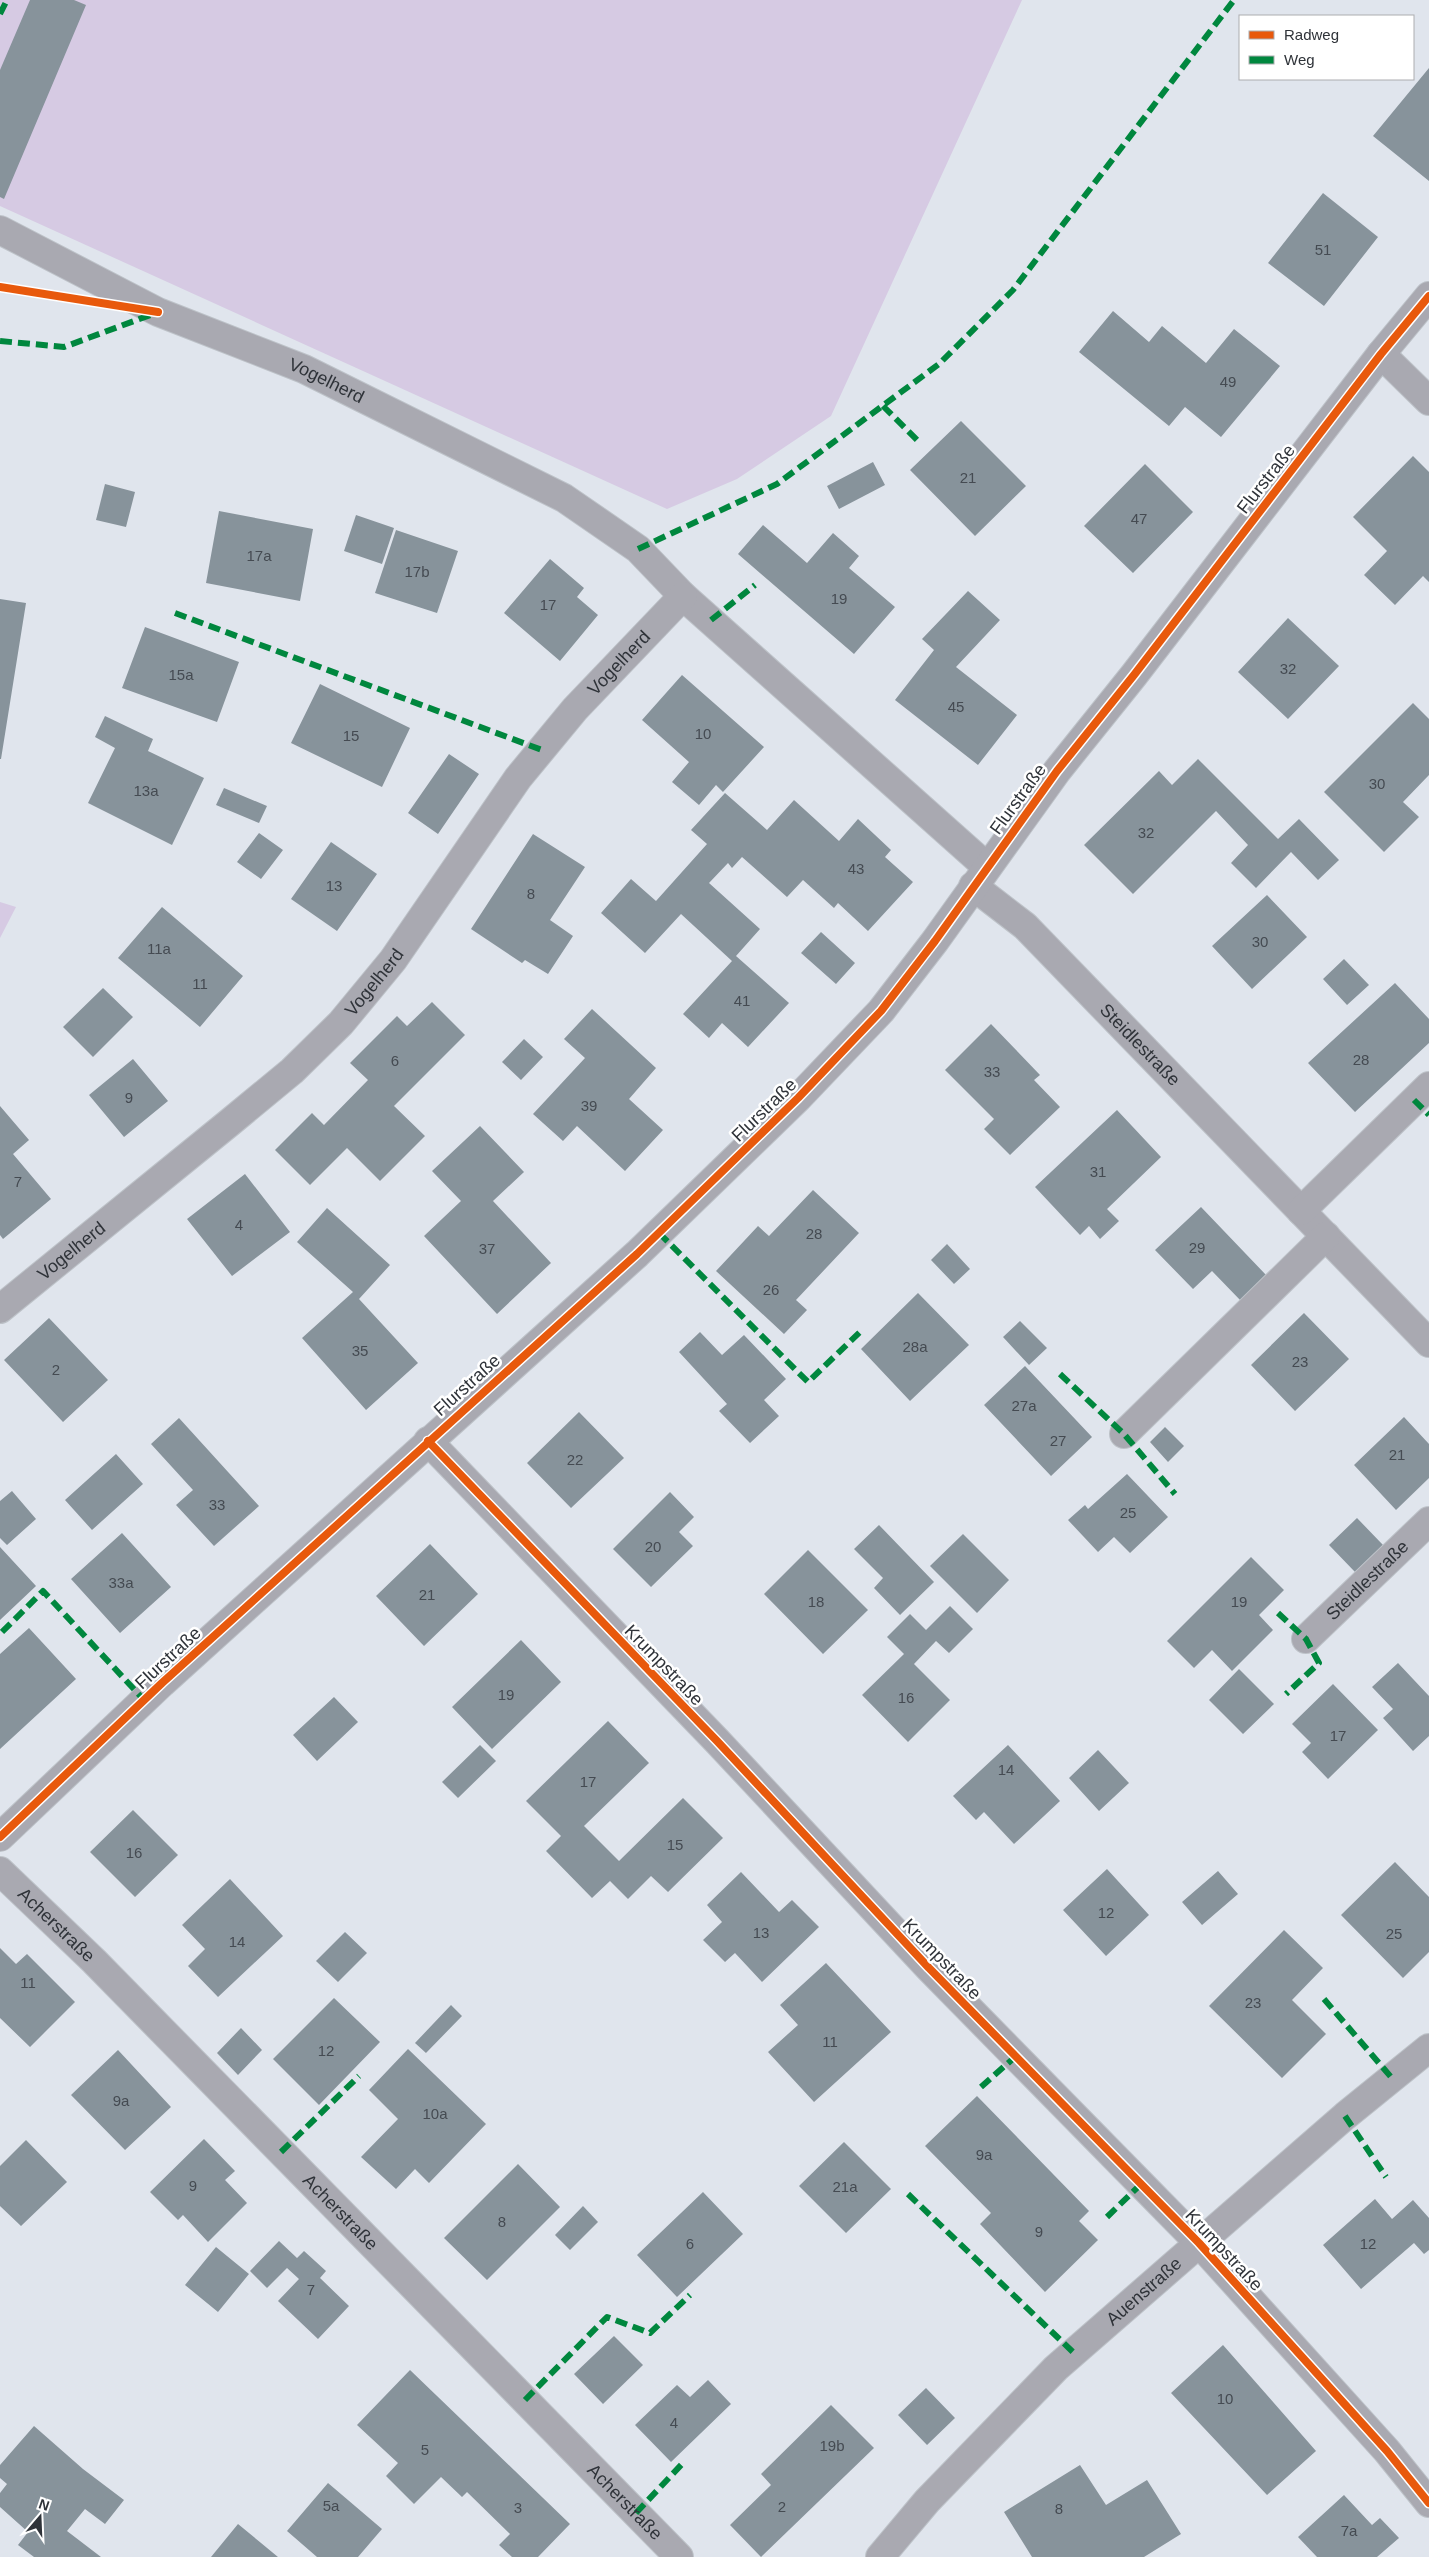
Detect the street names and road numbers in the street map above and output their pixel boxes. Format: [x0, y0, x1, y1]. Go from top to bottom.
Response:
street label: Vogelherd [286, 354, 367, 407]
street label: Flurstraße [1233, 441, 1299, 517]
street label: Vogelherd [584, 627, 654, 699]
street label: Flurstraße [986, 760, 1050, 838]
street label: Vogelherd [341, 945, 408, 1020]
street label: Steidlestraße [1096, 1000, 1184, 1090]
street label: Flurstraße [728, 1074, 800, 1146]
street label: Vogelherd [34, 1218, 109, 1284]
street label: Flurstraße [430, 1350, 504, 1420]
street label: Steidlestraße [1322, 1536, 1413, 1624]
street label: Krumpstraße [621, 1621, 707, 1709]
street label: Flurstraße [131, 1623, 205, 1693]
street label: Acherstraße [14, 1884, 99, 1966]
street label: Krumpstraße [899, 1915, 985, 2003]
street label: Acherstraße [299, 2170, 382, 2254]
street label: Krumpstraße [1181, 2205, 1267, 2295]
street label: Auenstraße [1102, 2253, 1186, 2329]
street label: Acherstraße [583, 2460, 666, 2544]

